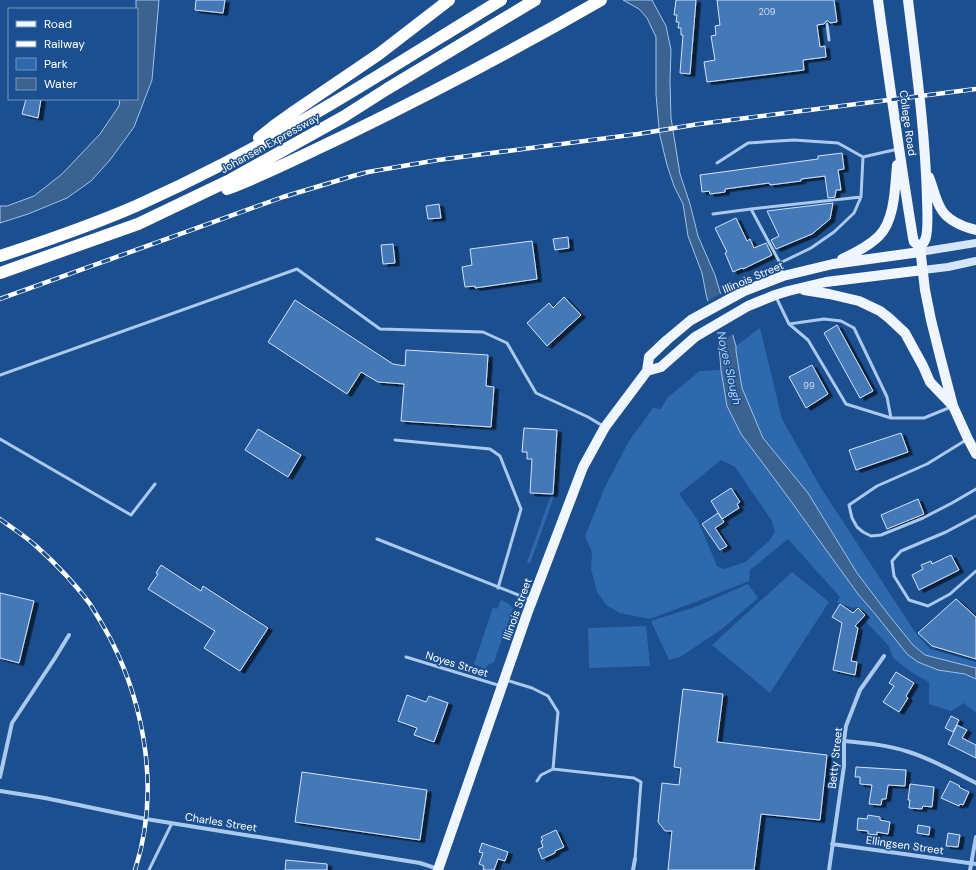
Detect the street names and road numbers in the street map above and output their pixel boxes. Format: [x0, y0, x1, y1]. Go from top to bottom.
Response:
street label: College Road [896, 89, 920, 157]
street label: Johansen Expressway [218, 110, 322, 176]
street label: Illinois Street [720, 258, 786, 296]
street label: Illinois Street [499, 576, 535, 642]
street label: Noyes Street [424, 648, 490, 680]
street label: Betty Street [825, 727, 845, 789]
street label: Charles Street [184, 809, 258, 835]
street label: Ellingsen Street [865, 833, 945, 857]

